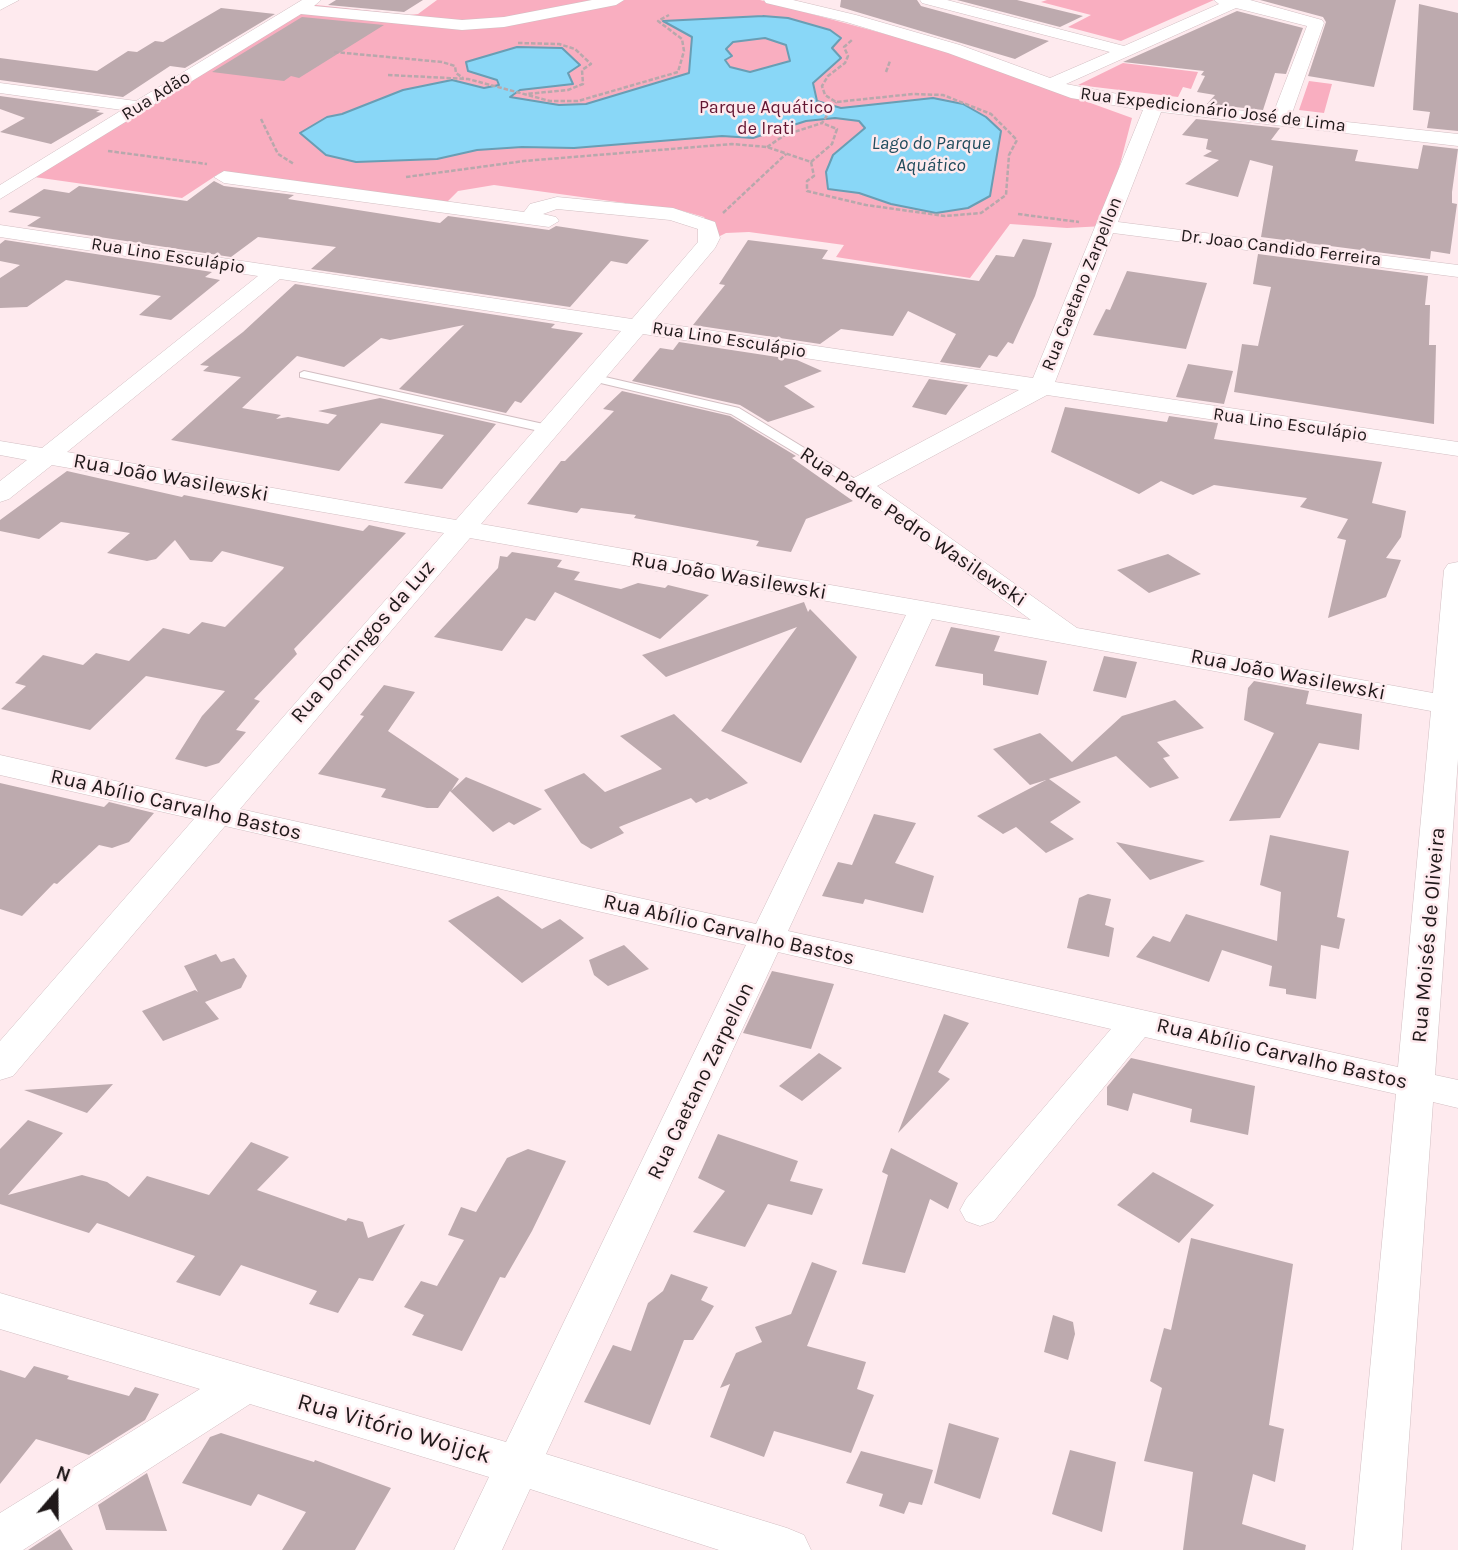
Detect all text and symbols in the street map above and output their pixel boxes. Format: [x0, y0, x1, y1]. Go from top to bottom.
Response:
street label: Rua Adão [118, 66, 194, 126]
street label: Rua Expedicionário José de Lima [1079, 83, 1347, 137]
park label: Parque Aquático de Irati [699, 97, 833, 140]
water label: Lago do Parque Aquático [872, 133, 990, 177]
street label: Rua Caetano Zarpellon [1037, 194, 1127, 374]
street label: Dr. Joao Candido Ferreira [1180, 225, 1382, 271]
street label: Rua Lino Esculápio [90, 233, 246, 279]
street label: Rua Lino Esculápio [651, 317, 807, 363]
street label: Rua Lino Esculápio [1212, 403, 1368, 447]
street label: Rua Padre Pedro Wasilewski [795, 442, 1031, 612]
street label: Rua João Wasilewski [71, 448, 271, 508]
street label: Rua João Wasilewski [629, 546, 829, 606]
street label: Rua Domingos da Luz [286, 556, 440, 728]
street label: Rua João Wasilewski [1188, 644, 1388, 706]
street label: Rua Abílio Carvalho Bastos [48, 764, 304, 846]
street label: Rua Moisés de Oliveira [1407, 826, 1451, 1044]
street label: Rua Abílio Carvalho Bastos [601, 889, 857, 971]
street label: Rua Caetano Zarpellon [642, 978, 760, 1184]
street label: Rua Abílio Carvalho Bastos [1154, 1013, 1410, 1095]
street label: Rua Vitório Woijck [294, 1388, 494, 1470]
north arrow [21, 1459, 91, 1529]
text: N [53, 1462, 73, 1487]

